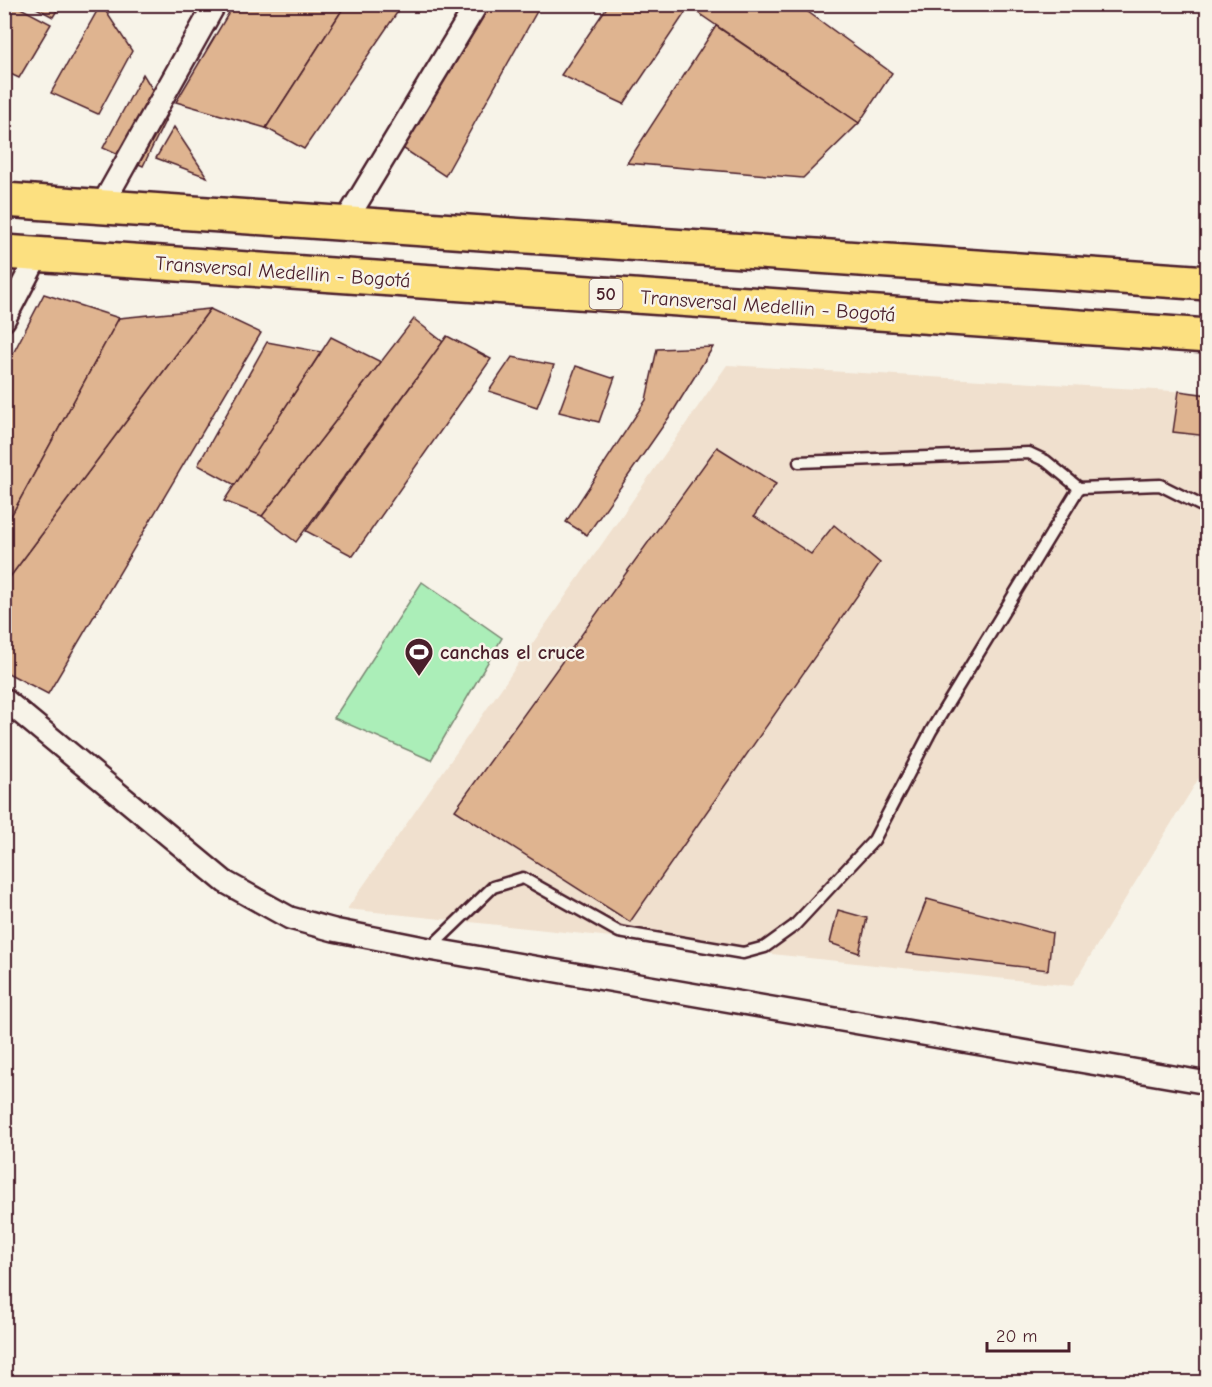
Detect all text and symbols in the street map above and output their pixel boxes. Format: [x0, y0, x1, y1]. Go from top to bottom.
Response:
street label: Transversal Medellin - Bogotá [155, 252, 411, 292]
road number: 50 [590, 279, 622, 309]
street label: Transversal Medellin - Bogotá [640, 286, 896, 326]
sports icon: canchas el cruce [403, 636, 435, 678]
place label: canchas el cruce [440, 641, 585, 664]
scale bar [987, 1315, 1070, 1353]
text: 20 m [996, 1326, 1037, 1347]

